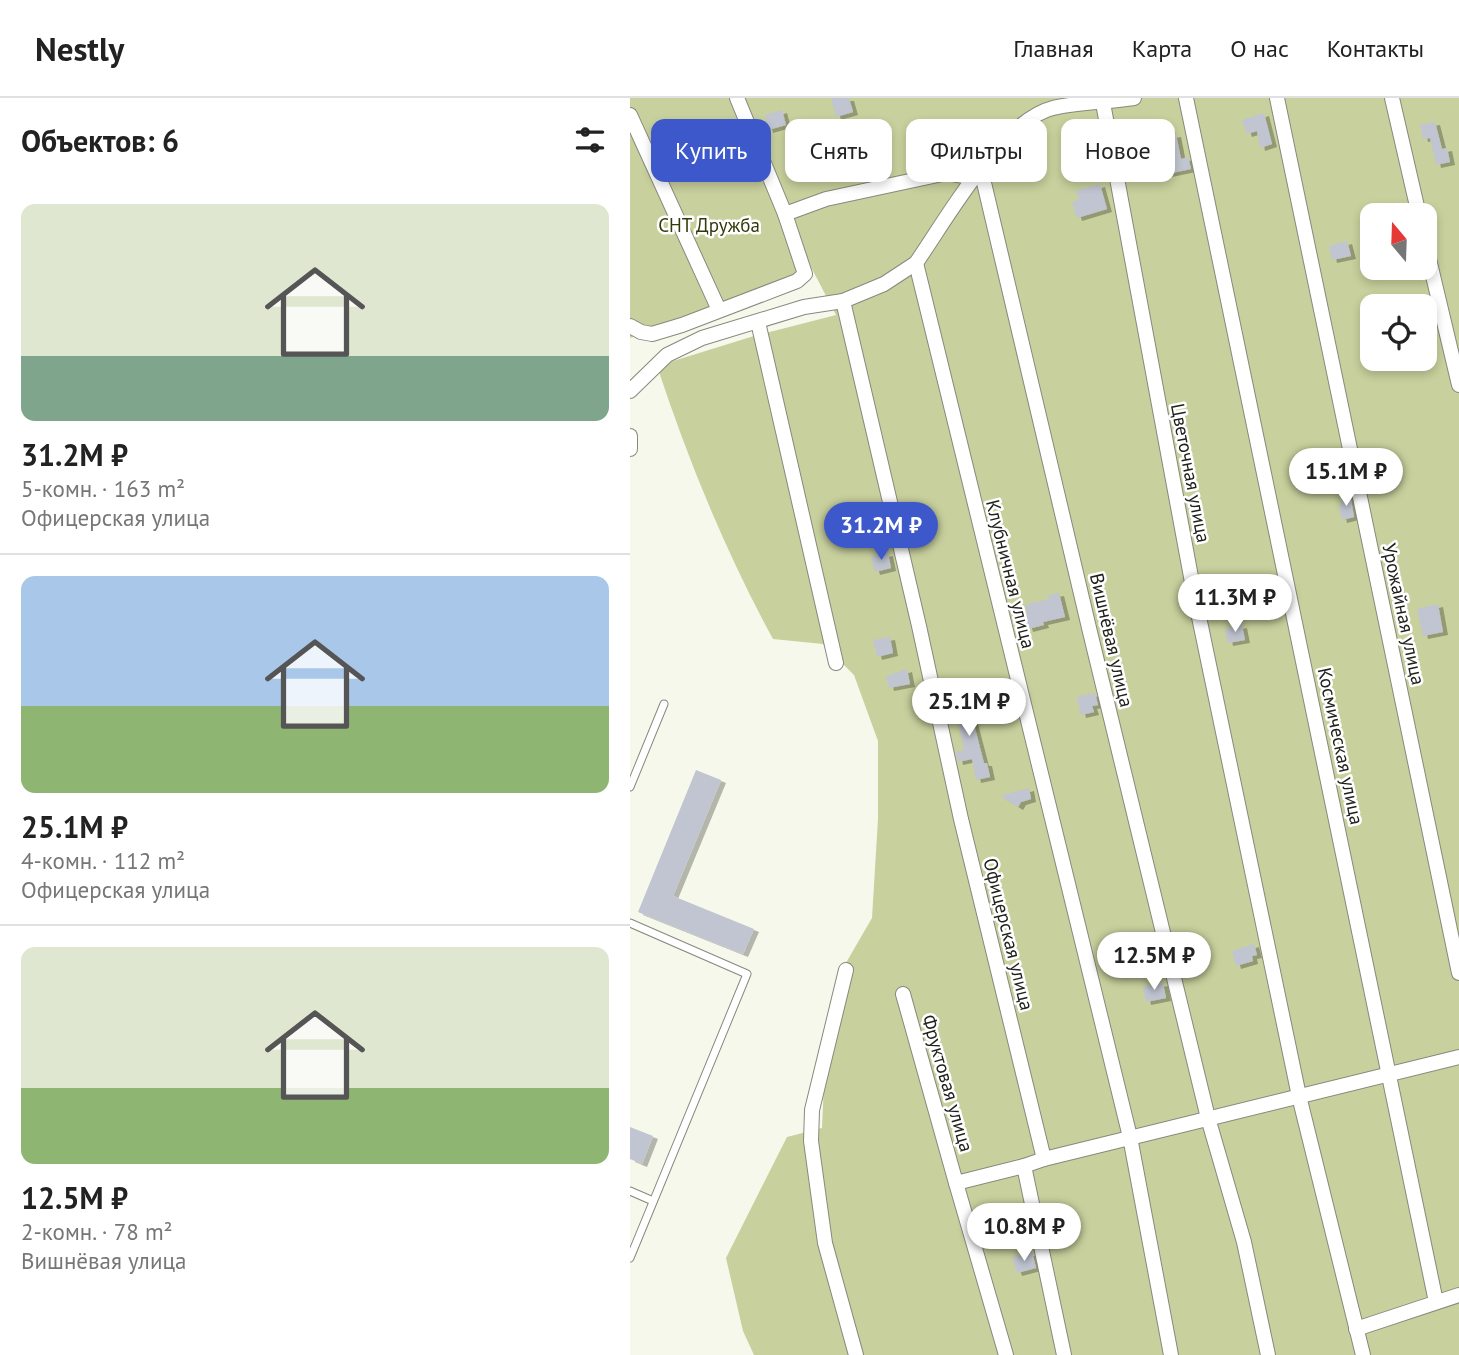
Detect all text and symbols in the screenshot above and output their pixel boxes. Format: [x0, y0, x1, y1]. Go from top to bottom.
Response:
text: Nestly [35, 27, 124, 70]
text: Главная [1013, 33, 1094, 64]
text: Карта [1132, 33, 1192, 64]
text: О нас [1230, 33, 1289, 64]
text: Контакты [1327, 33, 1424, 64]
chip: Купить [651, 119, 771, 182]
chip: Снять [785, 119, 892, 182]
chip: Фильтры [906, 119, 1047, 182]
chip: Новое [1061, 119, 1175, 182]
text: Объектов: 6 [21, 121, 179, 160]
icon: filters [571, 121, 609, 159]
north arrow [1360, 203, 1437, 280]
map controls [1360, 203, 1437, 371]
park label: СНТ Дружба [658, 213, 760, 237]
icon: home [252, 249, 378, 375]
button: locate [1360, 294, 1437, 371]
street label: Цветочная улица [1166, 401, 1216, 545]
text: 31.2M ₽ [21, 435, 128, 474]
pin: 15.1M ₽ [1281, 448, 1411, 508]
text: 15.1M ₽ [1305, 456, 1387, 485]
text: 5-комн. · 163 m² [21, 474, 185, 503]
street label: Клубничная улица [981, 497, 1041, 651]
text: Офицерская улица [21, 503, 210, 532]
pin: 31.2M ₽ [816, 503, 946, 562]
text: 31.2M ₽ [840, 510, 922, 539]
street label: Урожайная улица [1377, 541, 1431, 687]
street label: Вишнёвая улица [1085, 571, 1139, 709]
pin: 11.3M ₽ [1170, 574, 1300, 634]
text: 11.3M ₽ [1194, 582, 1276, 611]
icon: home [252, 621, 378, 747]
street label: Космическая улица [1313, 665, 1369, 827]
pin: 25.1M ₽ [904, 678, 1034, 738]
text: 25.1M ₽ [928, 686, 1010, 715]
text: 25.1M ₽ [21, 807, 128, 846]
text: 4-комн. · 112 m² [21, 846, 185, 875]
street label: Офицерская улица [978, 855, 1040, 1013]
text: Офицерская улица [21, 875, 210, 904]
pin: 12.5M ₽ [1089, 932, 1219, 992]
text: 12.5M ₽ [1113, 940, 1195, 969]
icon: home [252, 992, 378, 1118]
street label: Фруктовая улица [917, 1012, 979, 1154]
text: 12.5M ₽ [21, 1178, 128, 1217]
pin: 10.8M ₽ [959, 1204, 1089, 1263]
text: 10.8M ₽ [983, 1211, 1065, 1240]
text: 2-комн. · 78 m² [21, 1217, 173, 1246]
text: Вишнёвая улица [21, 1246, 187, 1275]

